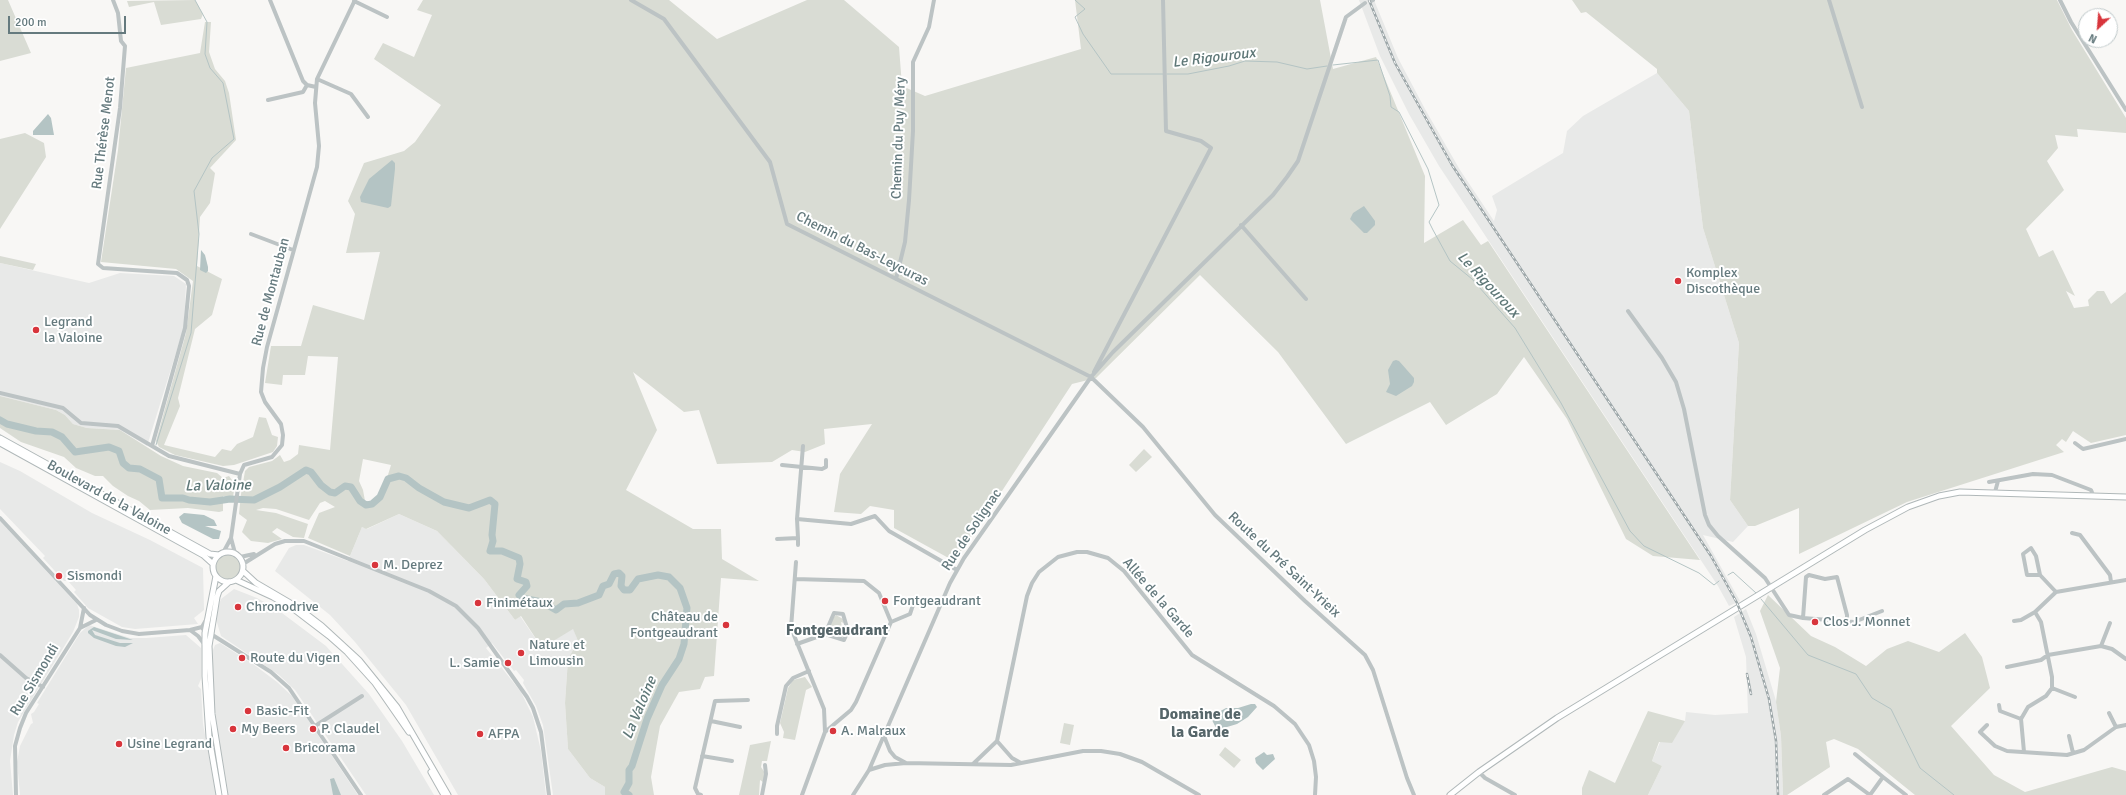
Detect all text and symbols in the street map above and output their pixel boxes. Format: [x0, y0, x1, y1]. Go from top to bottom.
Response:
scale bar [10, 8, 128, 34]
north arrow [2078, 8, 2118, 48]
text: 200 m [15, 15, 47, 30]
text: N [2087, 31, 2099, 46]
water label: Le Rigouroux [1172, 44, 1256, 72]
street label: Rue Thérèse Menot [89, 76, 119, 190]
street label: Chemin du Puy Méry [888, 77, 910, 199]
street label: Chemin du Bas-Leycuras [793, 208, 931, 290]
street label: Rue de Montauban [248, 236, 294, 348]
water label: Le Rigouroux [1453, 248, 1523, 322]
place label: Komplex Discothèque [1686, 265, 1760, 298]
marker: Komplex Discothèque [1673, 276, 1683, 286]
place label: Legrand la Valoine [44, 314, 103, 346]
marker: Legrand la Valoine [31, 325, 41, 335]
street label: Boulevard de la Valoine [44, 457, 174, 539]
water label: La Valoine [185, 476, 251, 496]
street label: Rue de Solignac [939, 486, 1005, 574]
street label: Route du Pré Saint-Yrieix [1224, 509, 1344, 621]
street label: Allée de la Garde [1119, 554, 1197, 642]
place label: M. Deprez [383, 557, 443, 573]
marker: M. Deprez [370, 560, 380, 570]
place label: Sismondi [67, 568, 122, 584]
marker: Sismondi [54, 571, 64, 581]
place label: Fontgeaudrant [893, 593, 981, 609]
place label: Finimétaux [486, 595, 553, 611]
marker: Fontgeaudrant [880, 596, 890, 606]
marker: Finimétaux [473, 598, 483, 608]
place label: Chronodrive [246, 599, 319, 615]
marker: Chronodrive [233, 602, 243, 612]
place label: Château de Fontgeaudrant [630, 609, 718, 642]
place label: Clos J. Monnet [1823, 614, 1910, 630]
marker: Clos J. Monnet [1810, 617, 1820, 627]
marker: Château de Fontgeaudrant [721, 620, 731, 630]
district label: Fontgeaudrant [786, 621, 888, 641]
place label: Nature et Limousin [529, 637, 585, 670]
street label: Rue Sismondi [7, 641, 63, 719]
marker: Nature et Limousin [516, 648, 526, 658]
place label: Route du Vigen [250, 650, 340, 666]
marker: Route du Vigen [237, 653, 247, 663]
place label: L. Samie [449, 655, 500, 671]
marker: L. Samie [503, 658, 513, 668]
water label: La Valoine [619, 674, 661, 742]
place label: Basic-Fit [256, 703, 309, 719]
district label: Domaine de la Garde [1159, 705, 1241, 743]
marker: Basic-Fit [243, 706, 253, 716]
place label: My Beers [241, 721, 296, 737]
place label: P. Claudel [321, 721, 380, 737]
place label: A. Malraux [841, 723, 906, 739]
marker: My Beers [228, 724, 238, 734]
marker: P. Claudel [308, 724, 318, 734]
place label: AFPA [488, 726, 520, 742]
marker: A. Malraux [828, 726, 838, 736]
marker: AFPA [475, 729, 485, 739]
place label: Usine Legrand [127, 736, 212, 752]
marker: Usine Legrand [114, 739, 124, 749]
place label: Bricorama [294, 740, 356, 756]
marker: Bricorama [281, 743, 291, 753]

